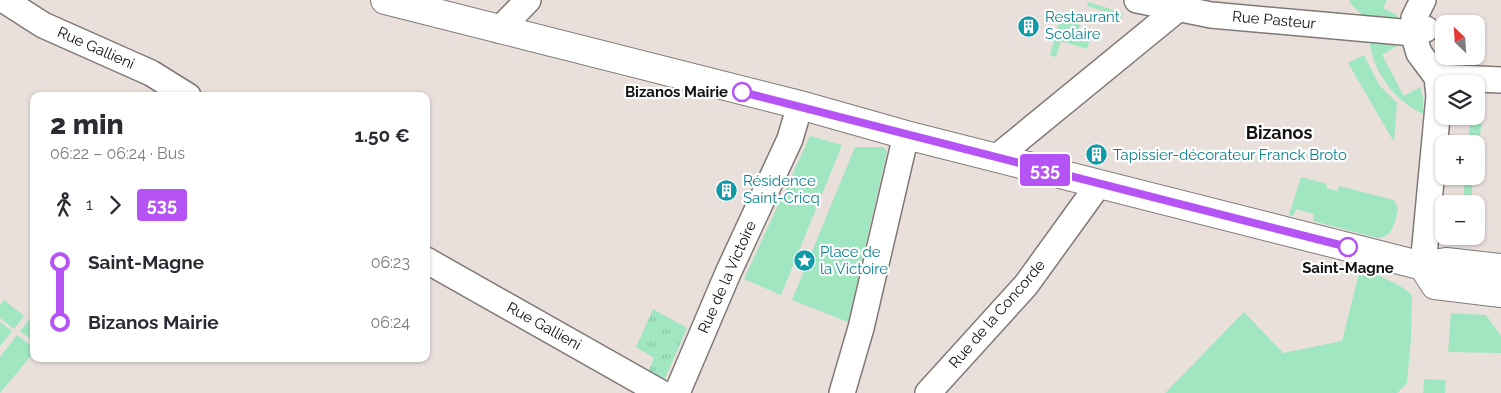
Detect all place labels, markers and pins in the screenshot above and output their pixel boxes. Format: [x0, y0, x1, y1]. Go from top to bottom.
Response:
place label: Restaurant Scolaire [1045, 8, 1120, 43]
building icon: Restaurant Scolaire [1017, 14, 1041, 38]
marker: Bizanos Mairie [732, 82, 752, 102]
place label: Bizanos Mairie [625, 83, 728, 101]
building icon: Tapissier-décorateur Franck Broto [1085, 143, 1109, 167]
place label: Tapissier-décorateur Franck Broto [1113, 146, 1347, 164]
place label: Résidence Saint-Cricq [743, 172, 820, 207]
building icon: Résidence Saint-Cricq [715, 178, 739, 202]
marker: Saint-Magne [1338, 237, 1358, 257]
place label: Place de la Victoire [820, 243, 888, 278]
place icon: Place de la Victoire [792, 249, 816, 273]
place label: Saint-Magne [1302, 259, 1394, 277]

